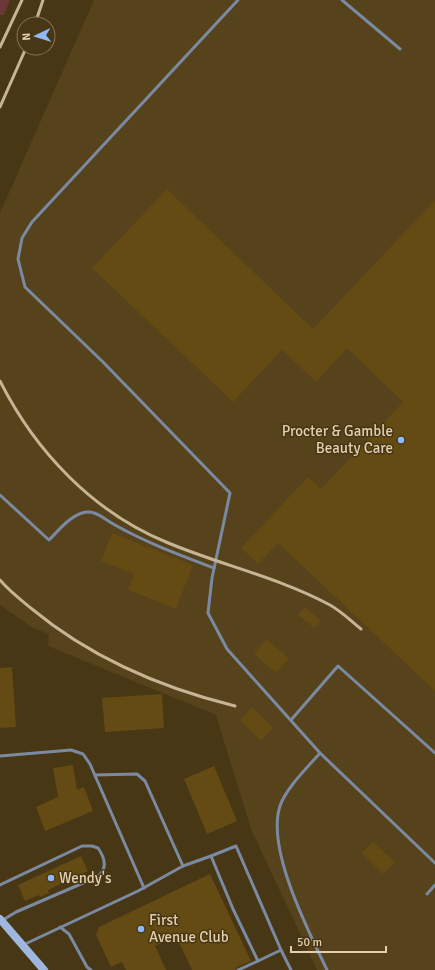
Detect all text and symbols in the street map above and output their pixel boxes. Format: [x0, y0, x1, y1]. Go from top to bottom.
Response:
north arrow [16, 16, 56, 56]
text: N [20, 32, 33, 41]
place label: Procter & Gamble Beauty Care [282, 422, 393, 457]
marker: Procter & Gamble Beauty Care [396, 435, 406, 445]
place label: Wendy's [59, 869, 112, 887]
marker: Wendy's [46, 873, 56, 883]
place label: First Avenue Club [149, 911, 229, 946]
marker: First Avenue Club [136, 924, 146, 934]
scale bar [291, 928, 386, 954]
text: 50 m [297, 935, 322, 950]

